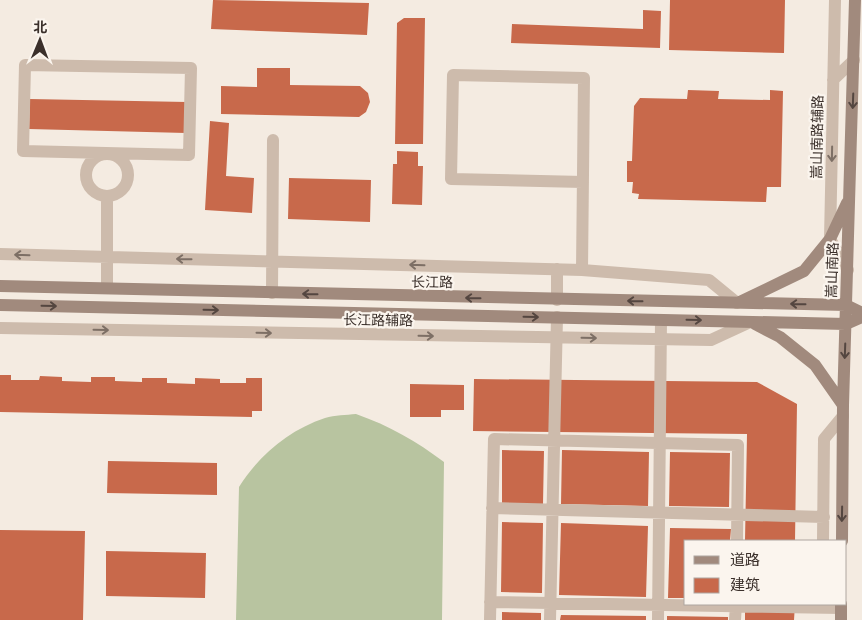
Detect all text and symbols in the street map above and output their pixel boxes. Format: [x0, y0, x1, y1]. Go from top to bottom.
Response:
north arrow [15, 15, 65, 65]
text: 北 [33, 17, 47, 36]
one-way arrow [848, 93, 857, 109]
street label: 嵩山南路辅路 [806, 95, 827, 179]
one-way arrow [827, 145, 837, 161]
street label: 嵩山南路 [821, 242, 842, 298]
one-way arrow [14, 250, 30, 260]
one-way arrow [177, 254, 193, 264]
one-way arrow [409, 261, 425, 270]
street label: 长江路 [411, 272, 453, 291]
one-way arrow [302, 289, 318, 299]
one-way arrow [465, 293, 481, 303]
one-way arrow [627, 297, 643, 306]
one-way arrow [790, 299, 806, 309]
one-way arrow [40, 302, 56, 311]
one-way arrow [202, 305, 219, 315]
street label: 长江路辅路 [343, 309, 413, 330]
one-way arrow [522, 312, 539, 322]
one-way arrow [685, 316, 701, 325]
one-way arrow [92, 325, 109, 335]
one-way arrow [255, 328, 271, 338]
one-way arrow [418, 331, 434, 340]
one-way arrow [580, 333, 596, 343]
one-way arrow [840, 342, 850, 359]
one-way arrow [837, 505, 847, 521]
legend [684, 540, 847, 605]
text: 道路 [730, 549, 760, 570]
text: 建筑 [730, 574, 760, 595]

